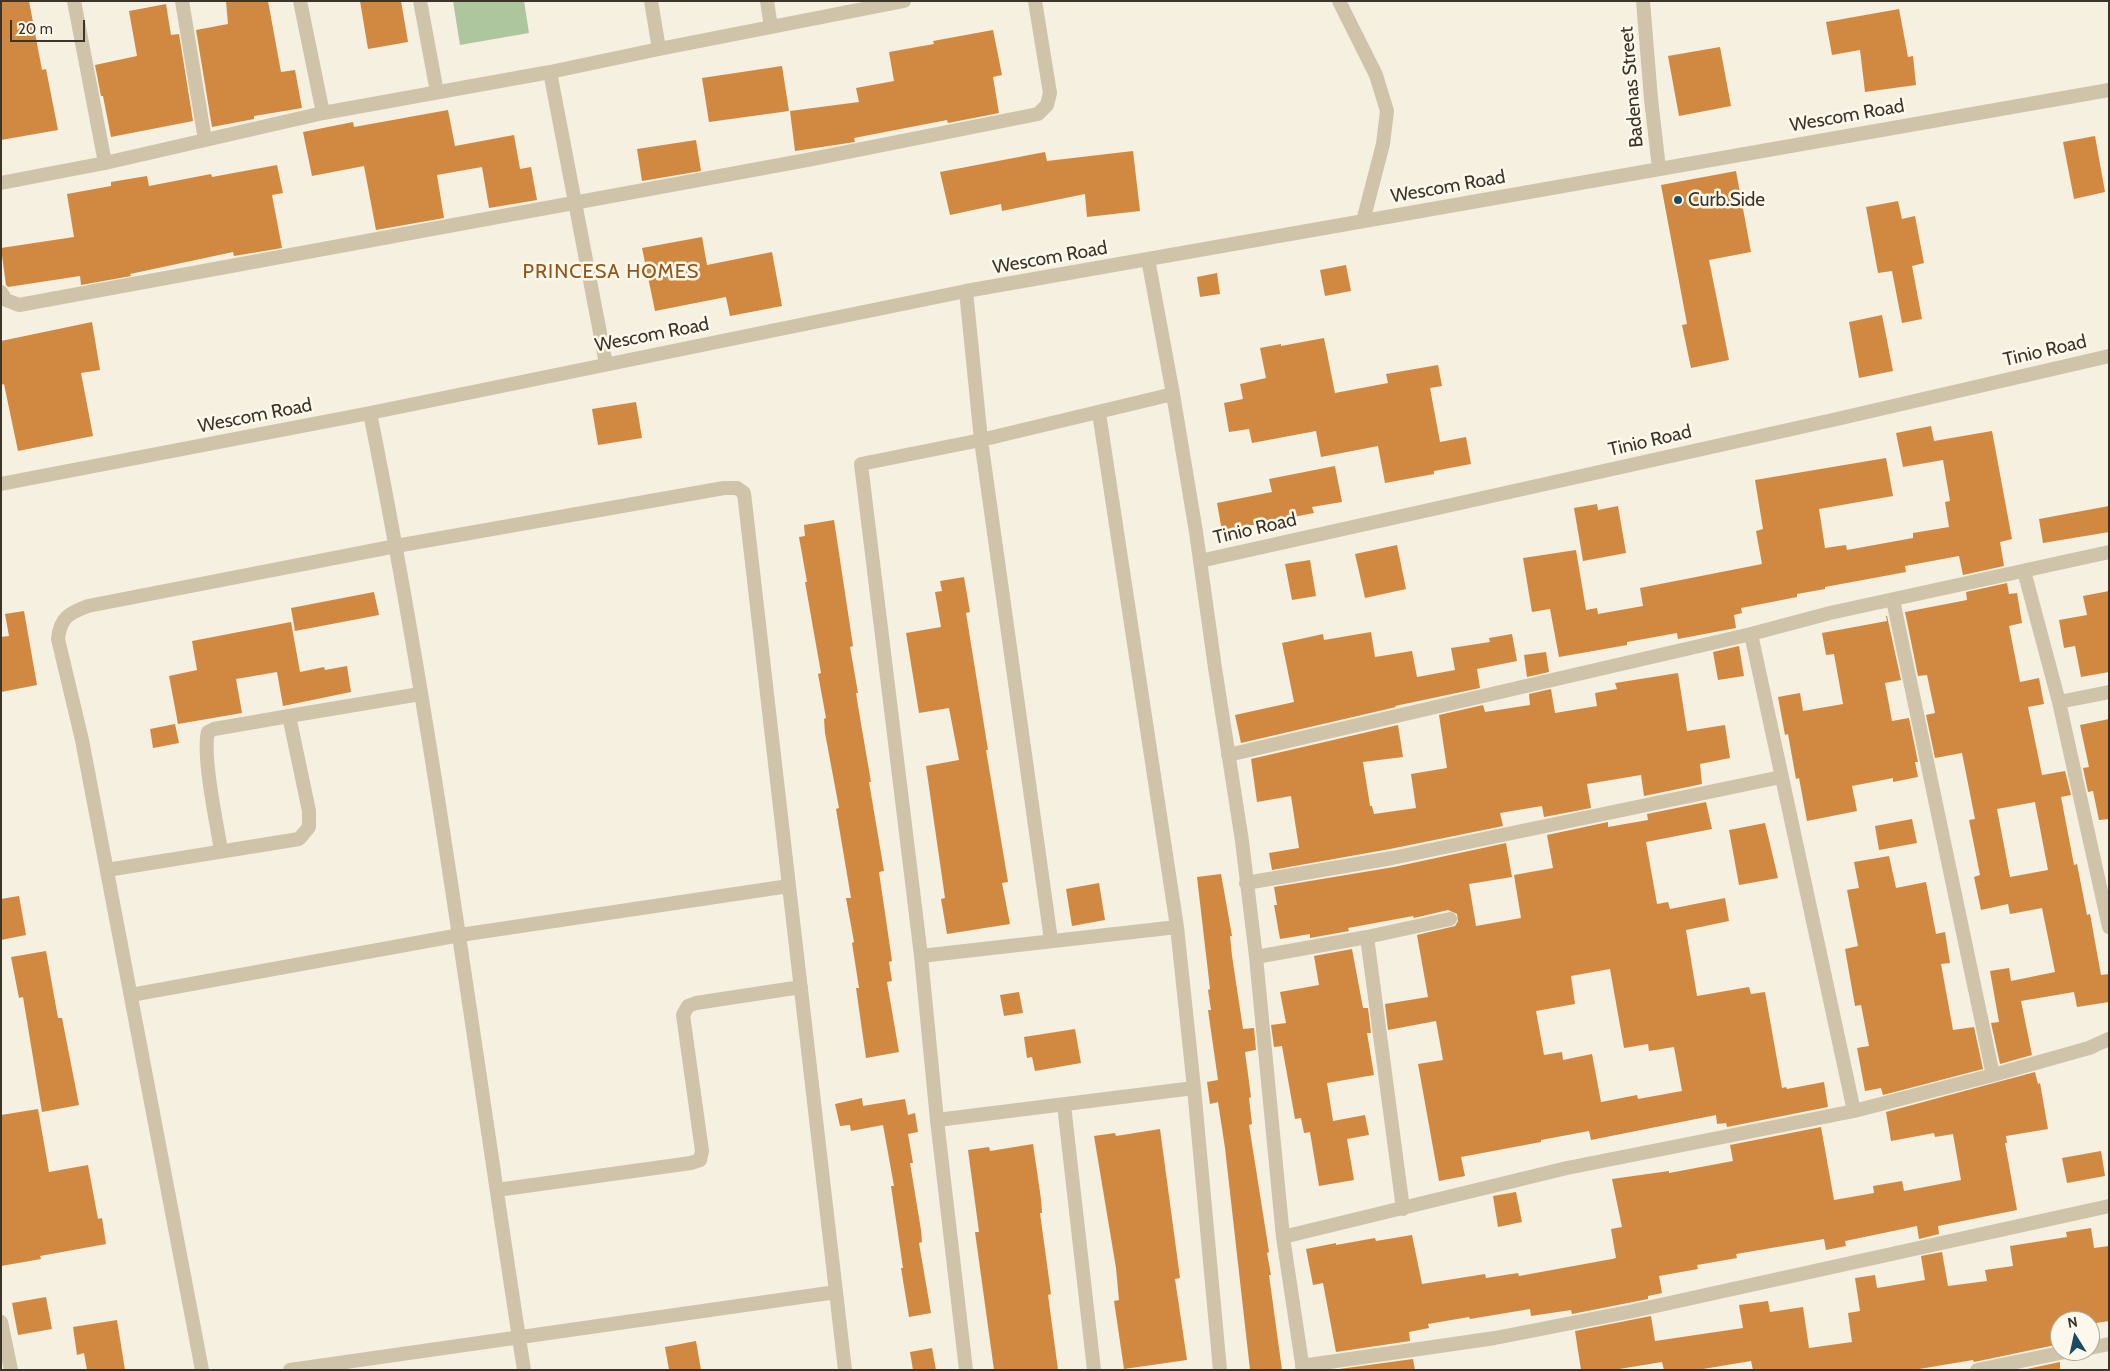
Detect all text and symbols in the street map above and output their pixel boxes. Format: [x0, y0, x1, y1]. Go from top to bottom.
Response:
scale bar [12, 10, 88, 42]
text: 20 m [18, 20, 53, 38]
street label: Badenas Street [1615, 26, 1649, 148]
street label: Wescom Road [1788, 95, 1906, 137]
street label: Wescom Road [1389, 166, 1507, 208]
place label: Curb.Side [1688, 189, 1765, 211]
marker: Curb.Side [1672, 194, 1684, 206]
street label: Wescom Road [991, 237, 1109, 279]
district label: PRINCESA HOMES [521, 260, 701, 284]
street label: Wescom Road [593, 313, 711, 357]
street label: Tinio Road [2001, 330, 2089, 372]
street label: Wescom Road [196, 394, 314, 438]
street label: Tinio Road [1606, 420, 1694, 462]
street label: Tinio Road [1211, 508, 1299, 550]
north arrow [2050, 1311, 2100, 1361]
text: N [2066, 1312, 2079, 1332]

